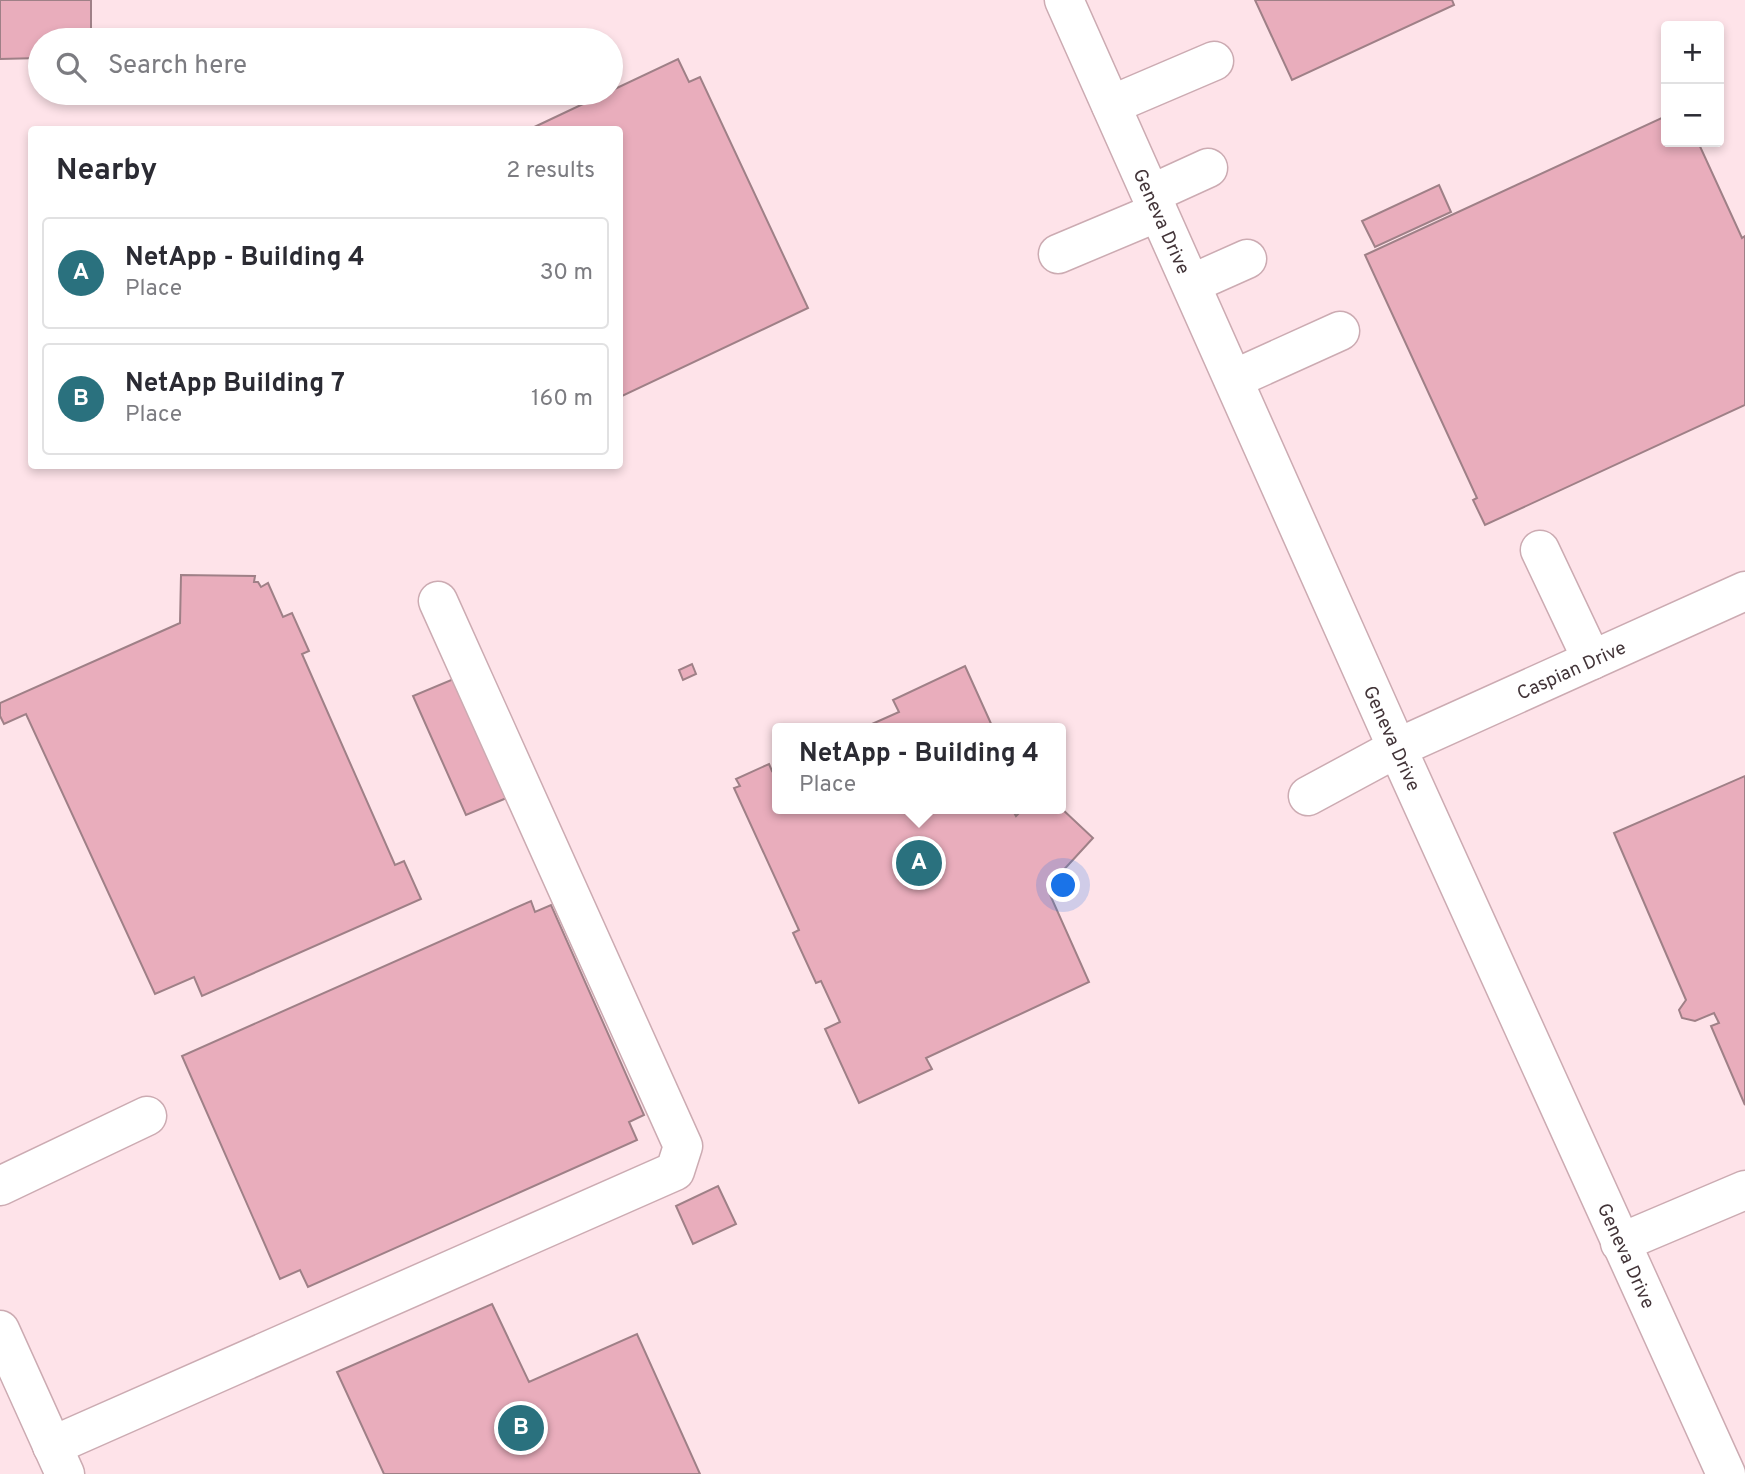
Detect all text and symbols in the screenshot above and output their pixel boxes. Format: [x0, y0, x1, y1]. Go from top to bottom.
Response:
map controls [1661, 21, 1724, 147]
button: + [1661, 21, 1724, 84]
search box [28, 28, 623, 105]
icon: search [52, 48, 90, 86]
text: Search here [108, 50, 247, 83]
button: − [1661, 84, 1724, 147]
text: Nearby [56, 153, 157, 190]
text: 2 results [506, 157, 595, 186]
street label: Geneva Drive [1127, 165, 1195, 278]
text: NetApp - Building 4 [125, 242, 365, 275]
text: A [73, 259, 89, 288]
text: 30 m [540, 259, 593, 288]
text: Place [125, 275, 182, 304]
text: NetApp Building 7 [125, 368, 345, 401]
text: B [73, 385, 89, 414]
text: 160 m [531, 385, 593, 414]
text: Place [125, 401, 182, 430]
street label: Caspian Drive [1513, 636, 1630, 706]
street label: Geneva Drive [1357, 682, 1425, 796]
popup [772, 723, 1066, 814]
text: NetApp - Building 4 [799, 738, 1039, 771]
text: Place [799, 771, 856, 800]
pin: A [896, 837, 942, 889]
your location [1046, 868, 1080, 902]
street label: Geneva Drive [1591, 1200, 1659, 1313]
pin: B [498, 1402, 544, 1454]

